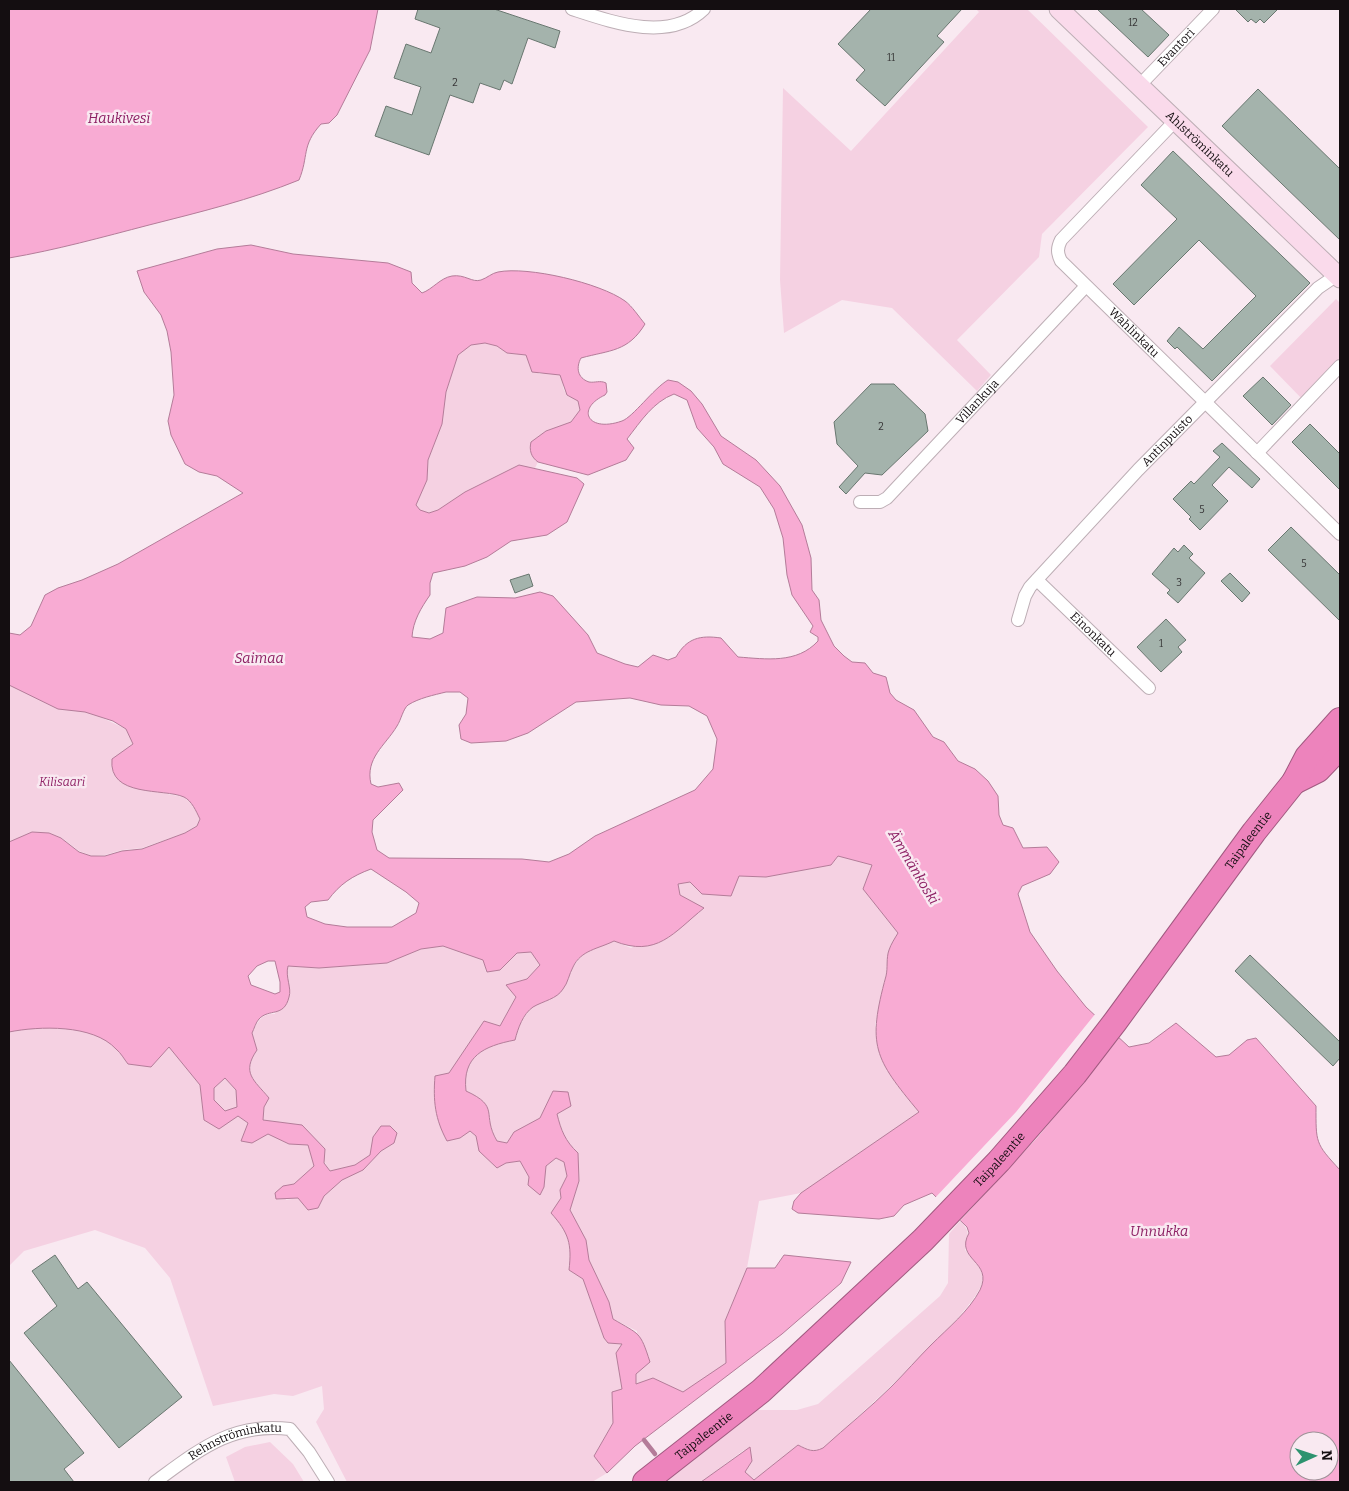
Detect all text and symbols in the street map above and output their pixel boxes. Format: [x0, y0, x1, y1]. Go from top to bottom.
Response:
house number: 12 [1128, 17, 1138, 29]
street label: Evantori [1155, 25, 1198, 69]
house number: 11 [887, 52, 895, 64]
house number: 2 [452, 77, 458, 89]
street label: Ahlströminkatu [1163, 108, 1237, 180]
water label: Haukivesi [88, 110, 150, 127]
street label: Wahlinkatu [1106, 305, 1163, 361]
street label: Villankuja [953, 376, 1002, 427]
street label: Antinpuisto [1139, 412, 1196, 469]
house number: 2 [878, 421, 884, 433]
house number: 5 [1199, 504, 1205, 516]
house number: 5 [1301, 558, 1307, 570]
house number: 3 [1176, 577, 1182, 589]
street label: Einonkatu [1067, 609, 1119, 660]
house number: 1 [1159, 638, 1163, 650]
water label: Saimaa [234, 650, 284, 667]
park label: Kilisaari [39, 775, 86, 789]
street label: Taipaleentie [1222, 809, 1275, 872]
water label: Ämmänkoski [884, 826, 942, 908]
street label: Taipaleentie [971, 1129, 1028, 1190]
water label: Unnukka [1130, 1223, 1188, 1240]
street label: Taipaleentie [673, 1409, 735, 1463]
street label: Rehnströminkatu [186, 1421, 283, 1463]
north arrow [1289, 1431, 1339, 1481]
text: N [1318, 1450, 1335, 1461]

